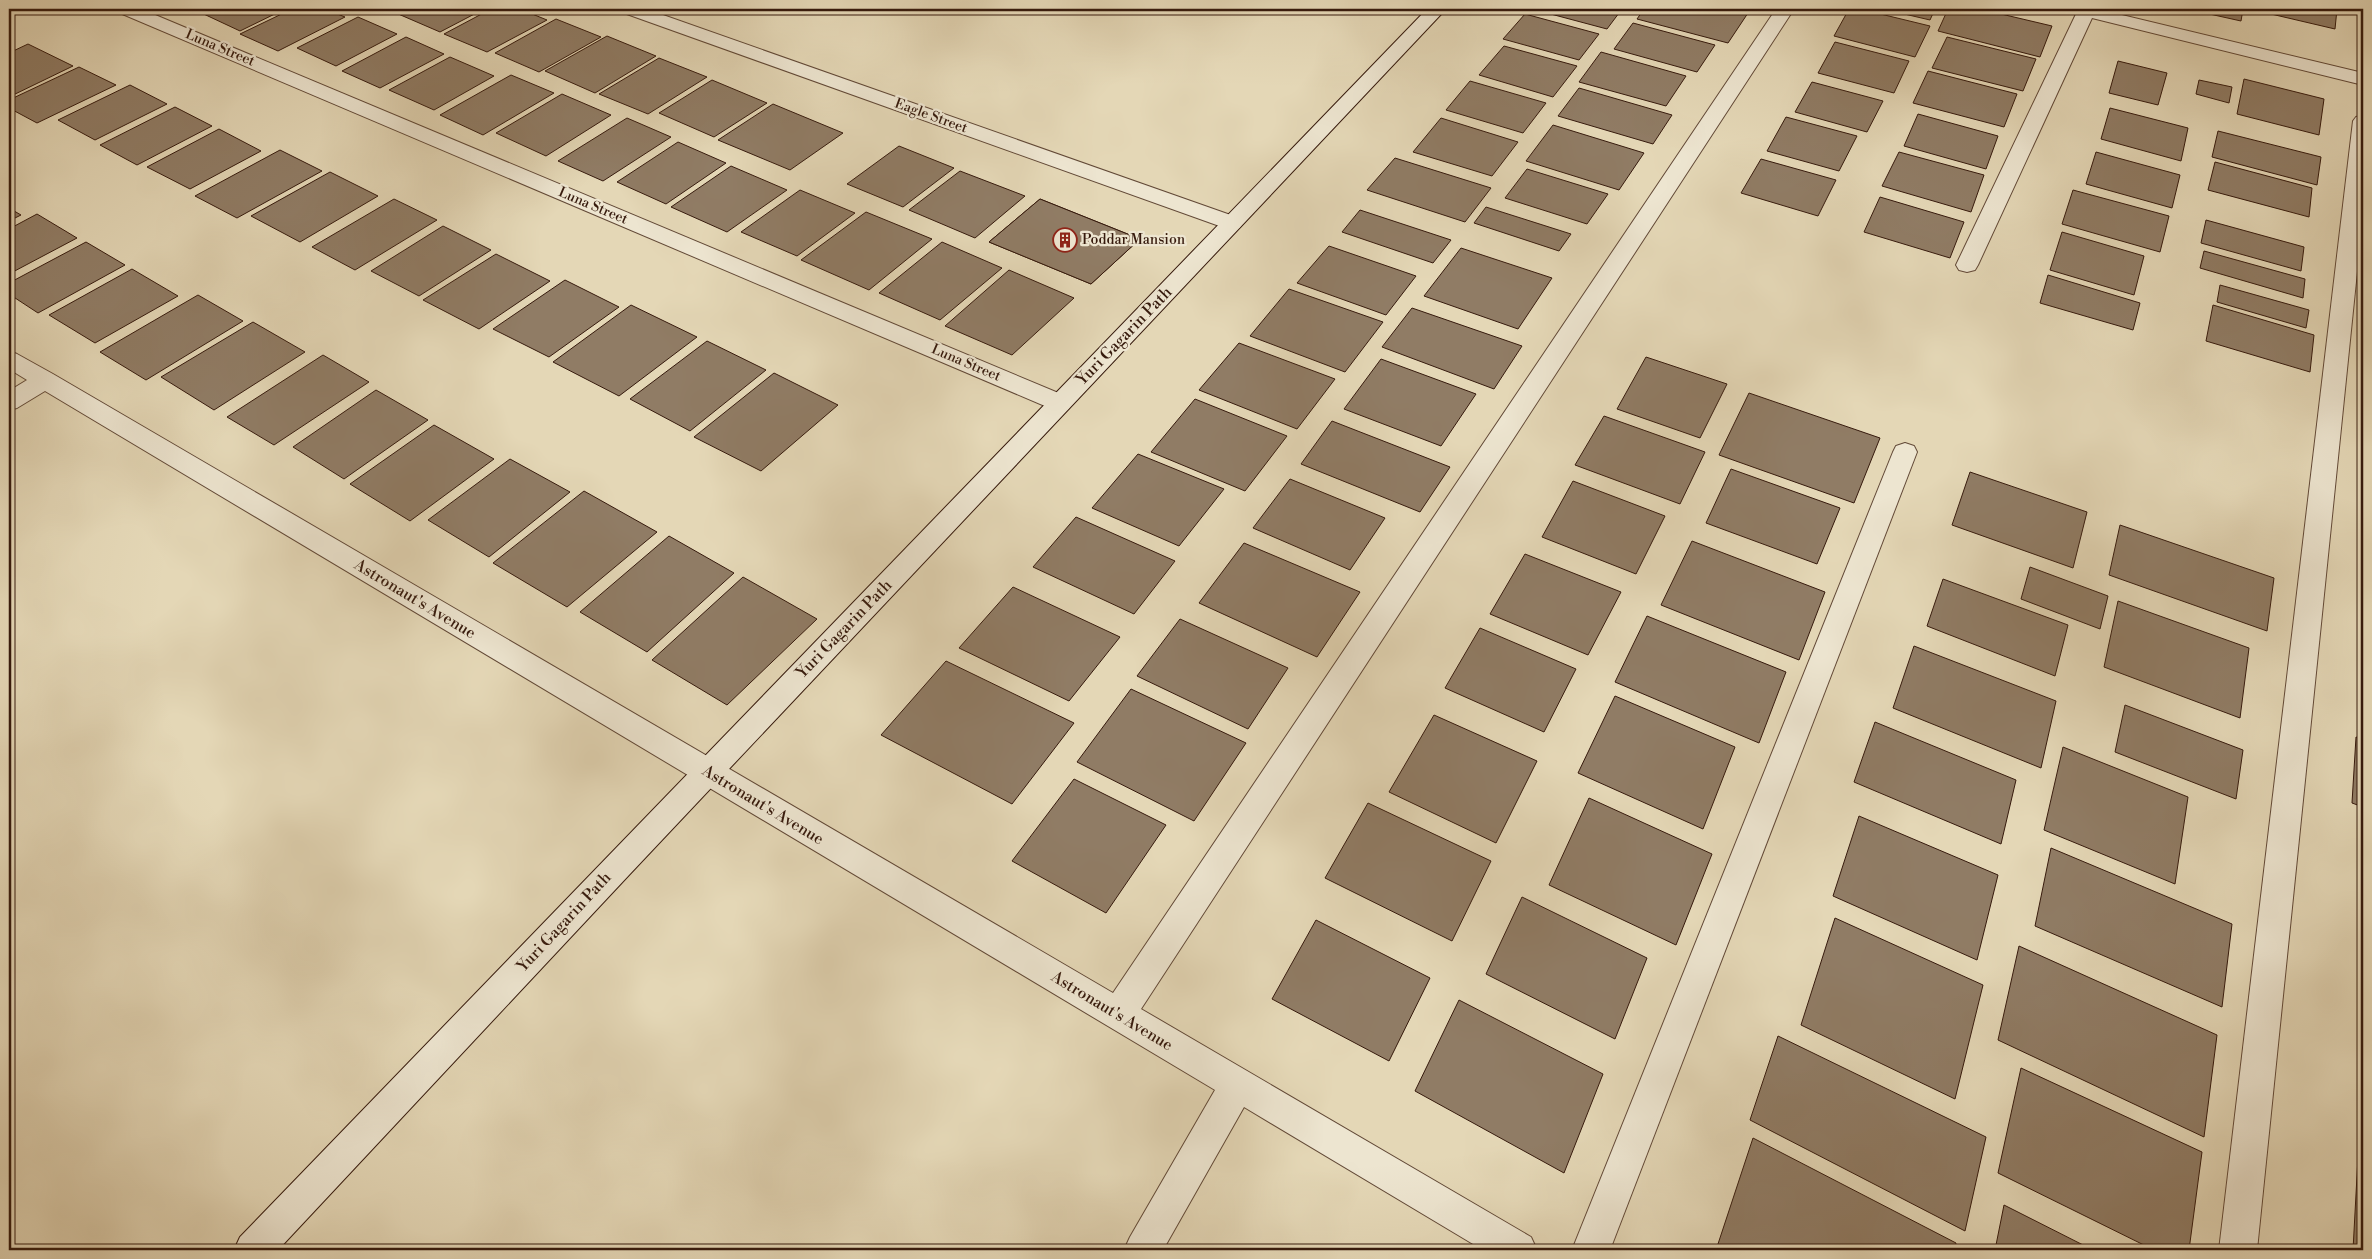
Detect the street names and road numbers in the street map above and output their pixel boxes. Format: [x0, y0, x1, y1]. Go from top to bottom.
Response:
street label: Luna Street [183, 25, 257, 71]
street label: Eagle Street [892, 95, 970, 137]
street label: Luna Street [556, 183, 630, 229]
street label: Yuri Gagarin Path [1071, 282, 1177, 390]
street label: Luna Street [929, 340, 1003, 386]
street label: Astronaut's Avenue [350, 554, 480, 643]
street label: Yuri Gagarin Path [791, 575, 897, 683]
street label: Astronaut's Avenue [698, 760, 828, 849]
street label: Yuri Gagarin Path [512, 867, 616, 977]
street label: Astronaut's Avenue [1047, 966, 1177, 1055]

